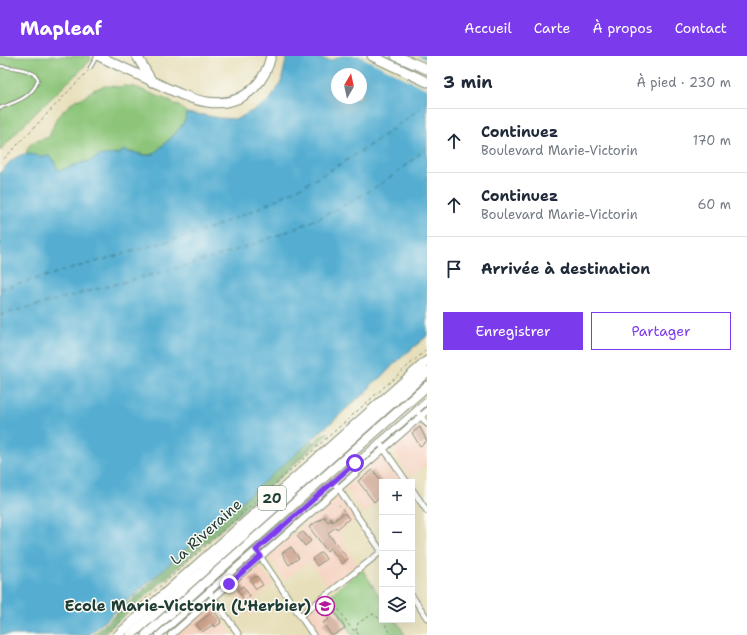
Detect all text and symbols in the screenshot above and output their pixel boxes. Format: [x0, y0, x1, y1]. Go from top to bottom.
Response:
text: Mapleaf [20, 16, 102, 41]
text: Accueil [464, 19, 512, 37]
text: Carte [534, 19, 570, 37]
text: À propos [592, 19, 653, 37]
text: Contact [675, 19, 727, 37]
north arrow [331, 68, 367, 104]
text: 3 min [443, 71, 493, 93]
text: À pied · 230 m [636, 74, 731, 91]
text: Continuez [481, 122, 558, 142]
icon: ahead [443, 130, 465, 152]
text: 170 m [693, 132, 731, 149]
text: Boulevard Marie-Victorin [481, 142, 638, 159]
text: Continuez [481, 186, 558, 206]
icon: ahead [443, 194, 465, 216]
text: 60 m [698, 196, 731, 213]
text: Boulevard Marie-Victorin [481, 206, 638, 223]
icon: arrive [443, 258, 465, 280]
text: Arrivée à destination [481, 259, 650, 279]
button: Enregistrer [443, 312, 583, 350]
button: Partager [591, 312, 731, 350]
route start [346, 454, 364, 472]
map controls [379, 479, 415, 623]
button: + [379, 479, 415, 515]
road number: 20 [258, 486, 286, 510]
street label: La Riveraine [166, 494, 246, 570]
button: − [379, 515, 415, 551]
button: locate [379, 551, 415, 587]
route end [220, 575, 238, 593]
button: layers [379, 587, 415, 623]
school or university icon: Ecole Marie-Victorin (L'Herbier) [314, 595, 336, 617]
place label: Ecole Marie-Victorin (L'Herbier) [64, 596, 311, 616]

